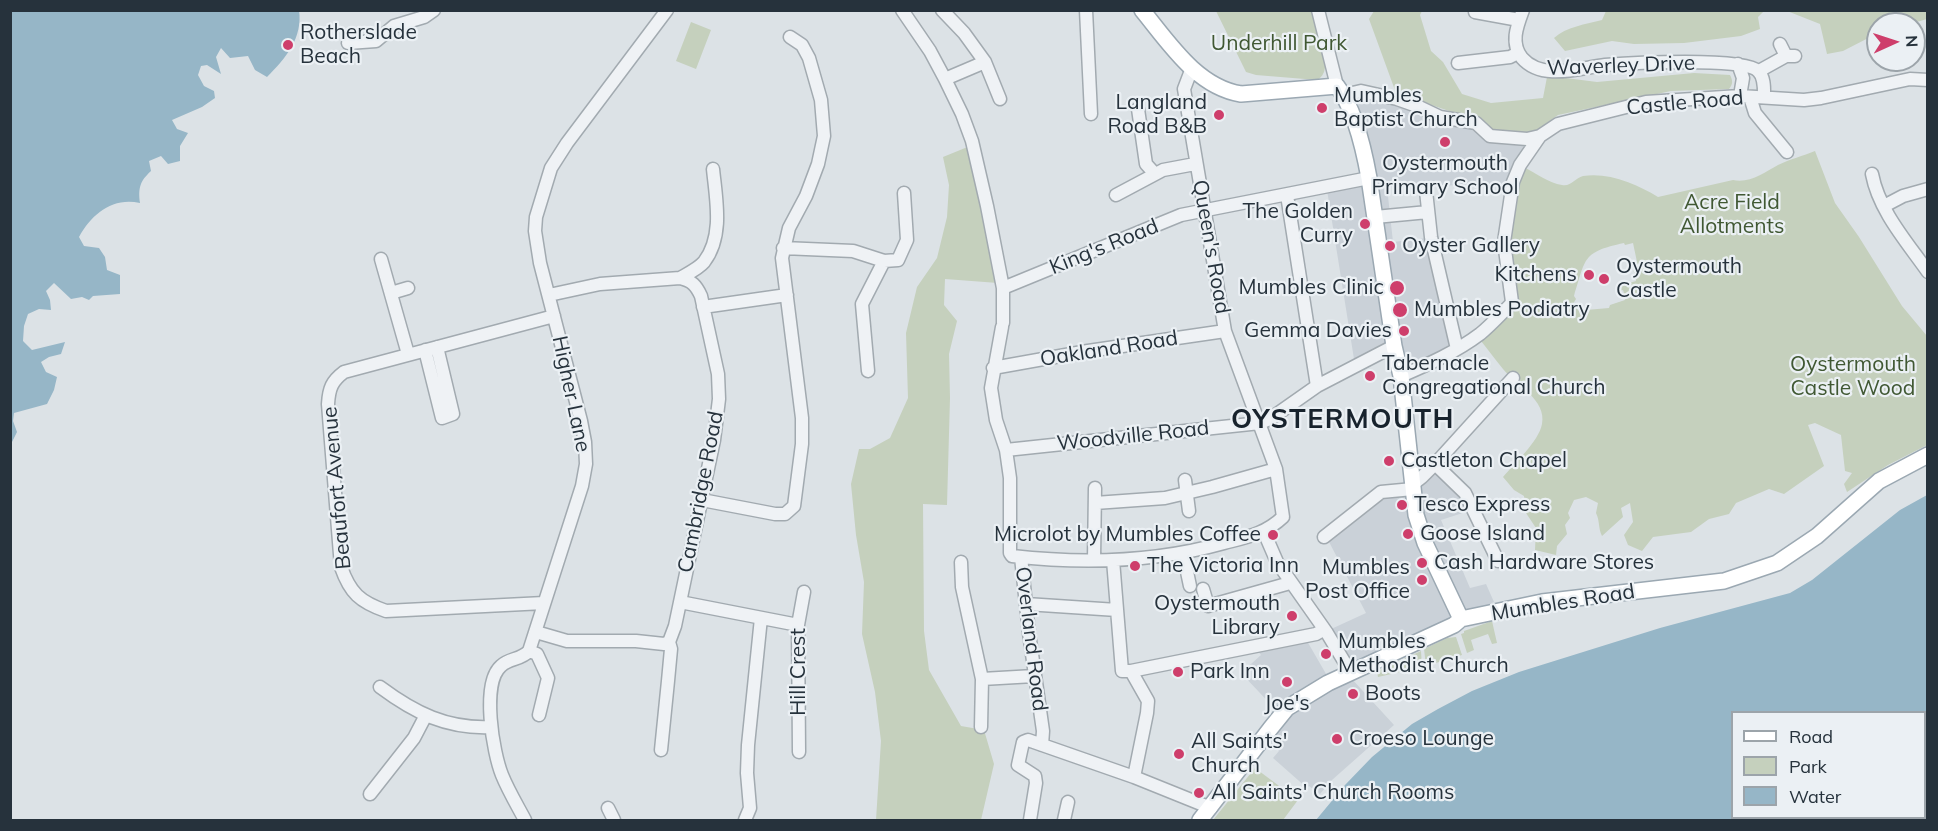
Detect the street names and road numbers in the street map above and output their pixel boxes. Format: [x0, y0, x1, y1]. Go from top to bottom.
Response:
street label: Waverley Drive [1546, 51, 1696, 81]
street label: Castle Road [1625, 85, 1745, 121]
street label: Queen's Road [1187, 178, 1235, 316]
street label: King's Road [1046, 214, 1162, 280]
street label: Oakland Road [1038, 326, 1180, 372]
street label: Higher Lane [546, 333, 596, 455]
street label: Beaufort Avenue [317, 406, 357, 570]
street label: Cambridge Road [673, 409, 729, 575]
street label: Woodville Road [1055, 415, 1211, 457]
street label: Overland Road [1010, 565, 1052, 713]
street label: Mumbles Road [1489, 579, 1637, 627]
street label: Hill Crest [786, 628, 812, 716]

